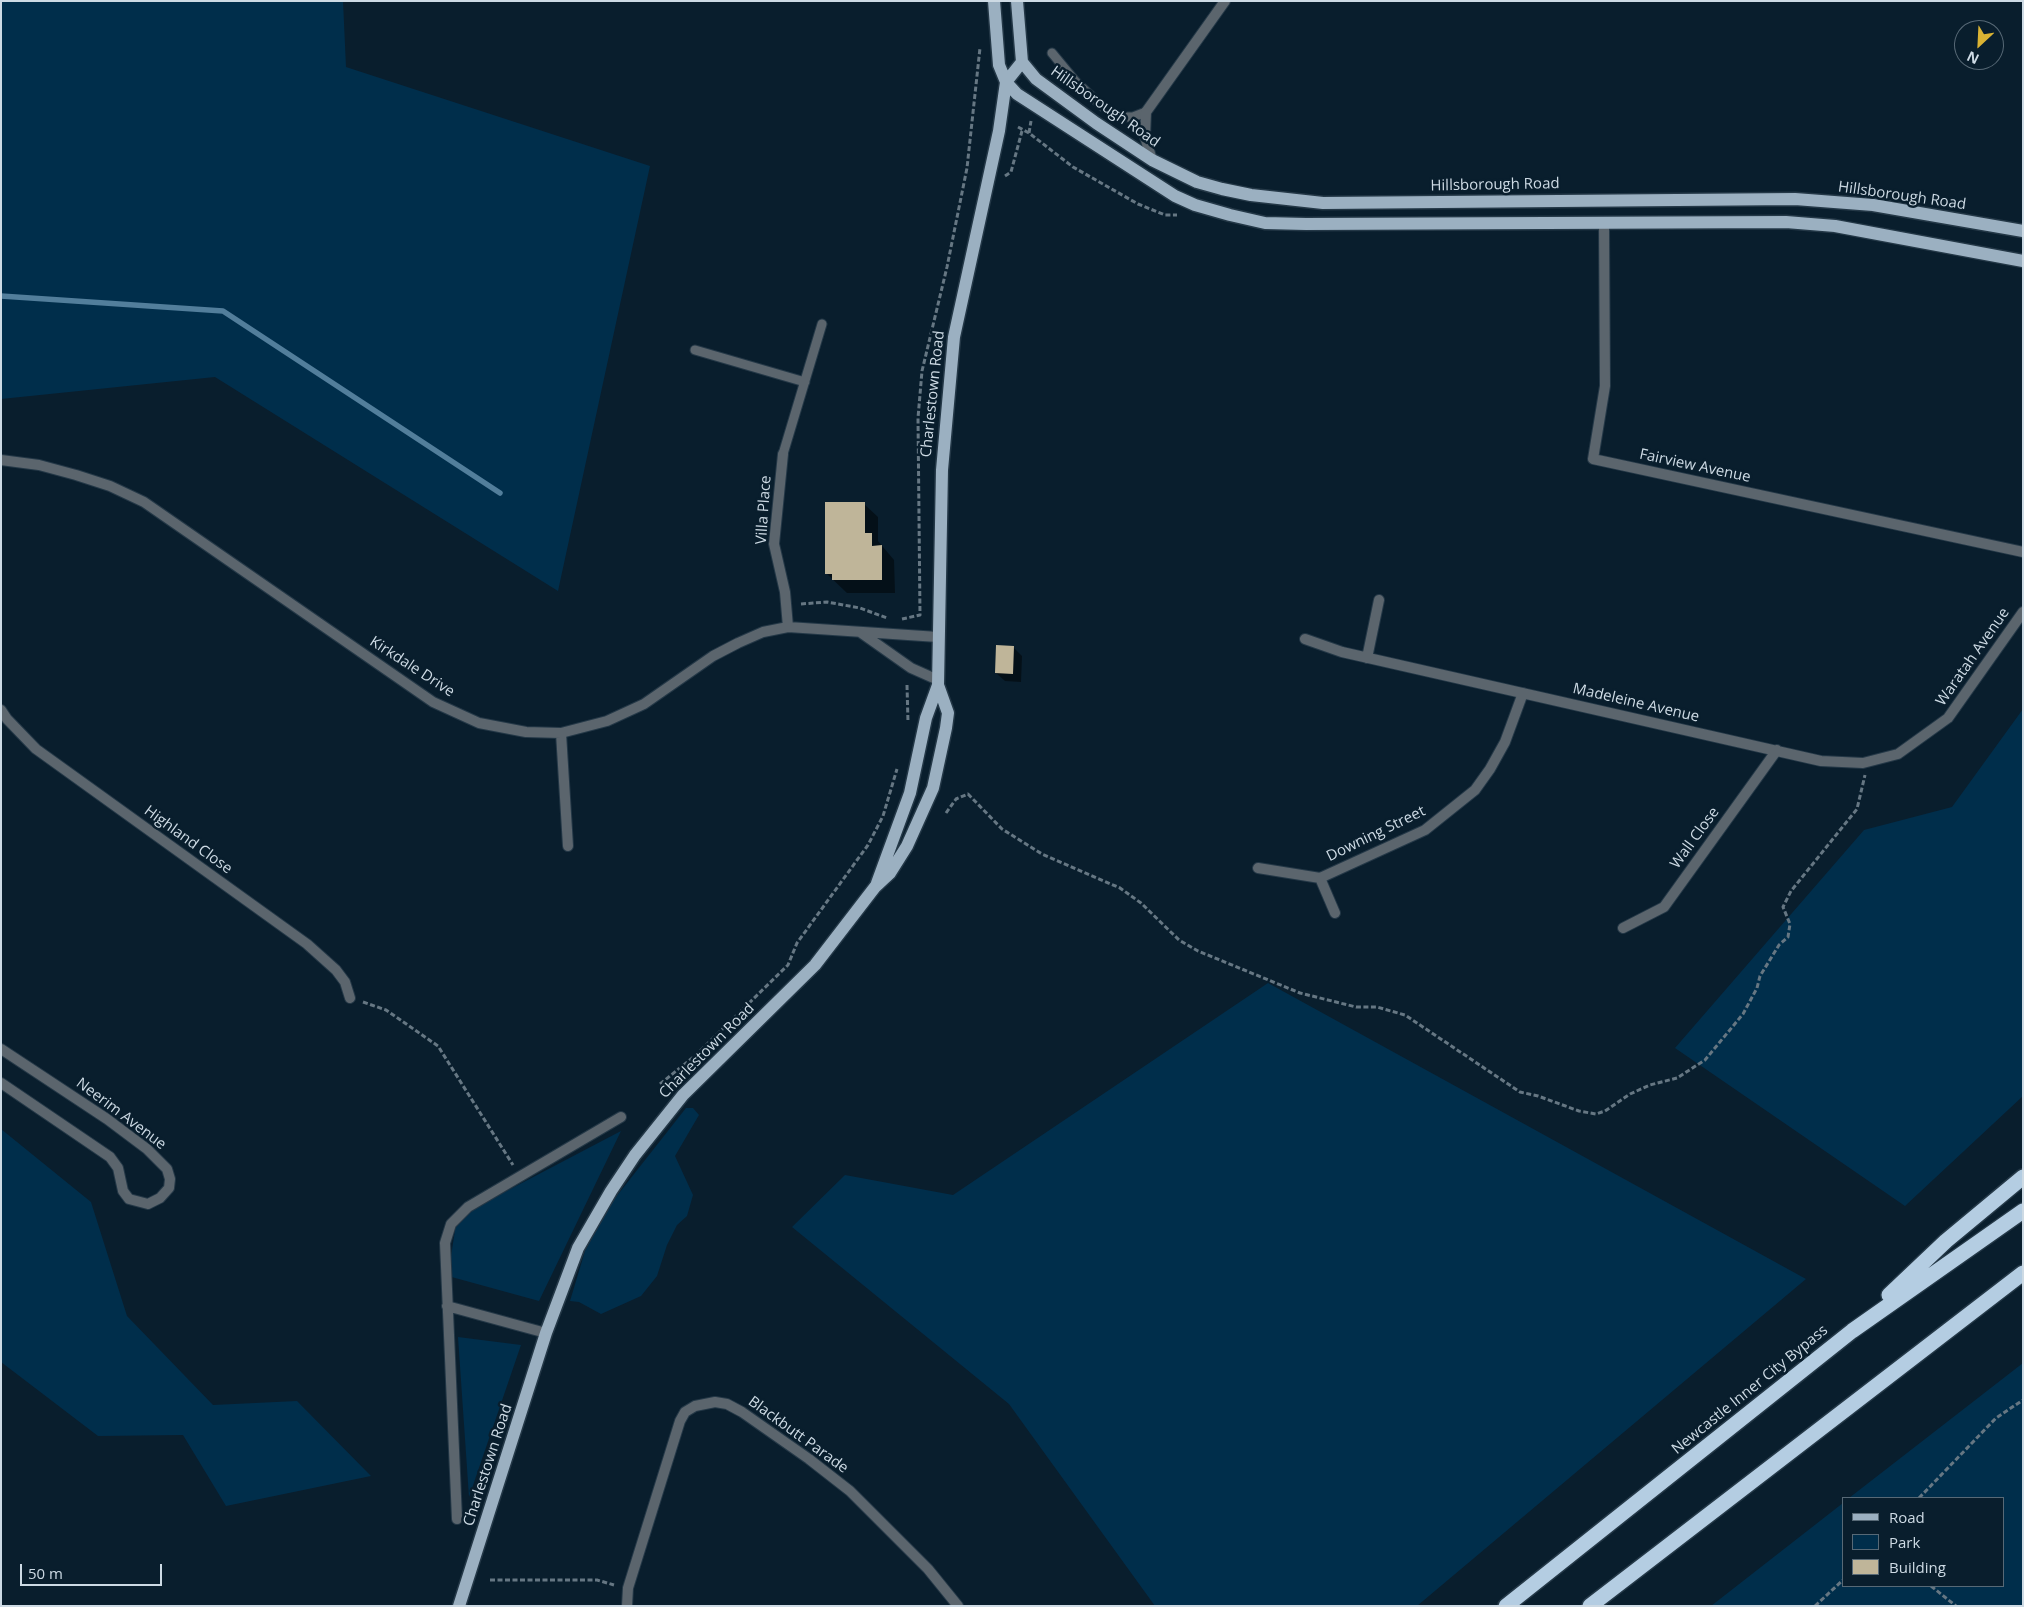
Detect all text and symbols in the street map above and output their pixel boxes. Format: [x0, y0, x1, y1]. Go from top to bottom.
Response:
north arrow [1954, 20, 2004, 70]
text: N [1964, 47, 1982, 69]
street label: Hillsborough Road [1047, 63, 1163, 151]
street label: Hillsborough Road [1430, 175, 1560, 195]
street label: Hillsborough Road [1837, 178, 1967, 214]
street label: Charlestown Road [917, 330, 949, 458]
street label: Fairview Avenue [1638, 445, 1752, 487]
street label: Villa Place [753, 475, 775, 545]
street label: Waratah Avenue [1932, 604, 2014, 710]
street label: Kirkdale Drive [366, 633, 458, 701]
street label: Madeleine Avenue [1571, 680, 1701, 726]
street label: Highland Close [140, 802, 236, 878]
street label: Downing Street [1324, 802, 1428, 866]
street label: Wall Close [1667, 804, 1723, 872]
street label: Charlestown Road [656, 1000, 758, 1102]
street label: Neerim Avenue [72, 1074, 170, 1154]
street label: Newcastle Inner City Bypass [1668, 1321, 1832, 1459]
street label: Blackbutt Parade [744, 1393, 852, 1477]
street label: Charlestown Road [460, 1402, 516, 1528]
legend [1842, 1497, 2004, 1587]
text: Road [1889, 1507, 1925, 1527]
text: Park [1889, 1532, 1920, 1552]
scale bar [22, 1554, 165, 1586]
text: Building [1889, 1557, 1946, 1577]
text: 50 m [28, 1563, 63, 1583]

